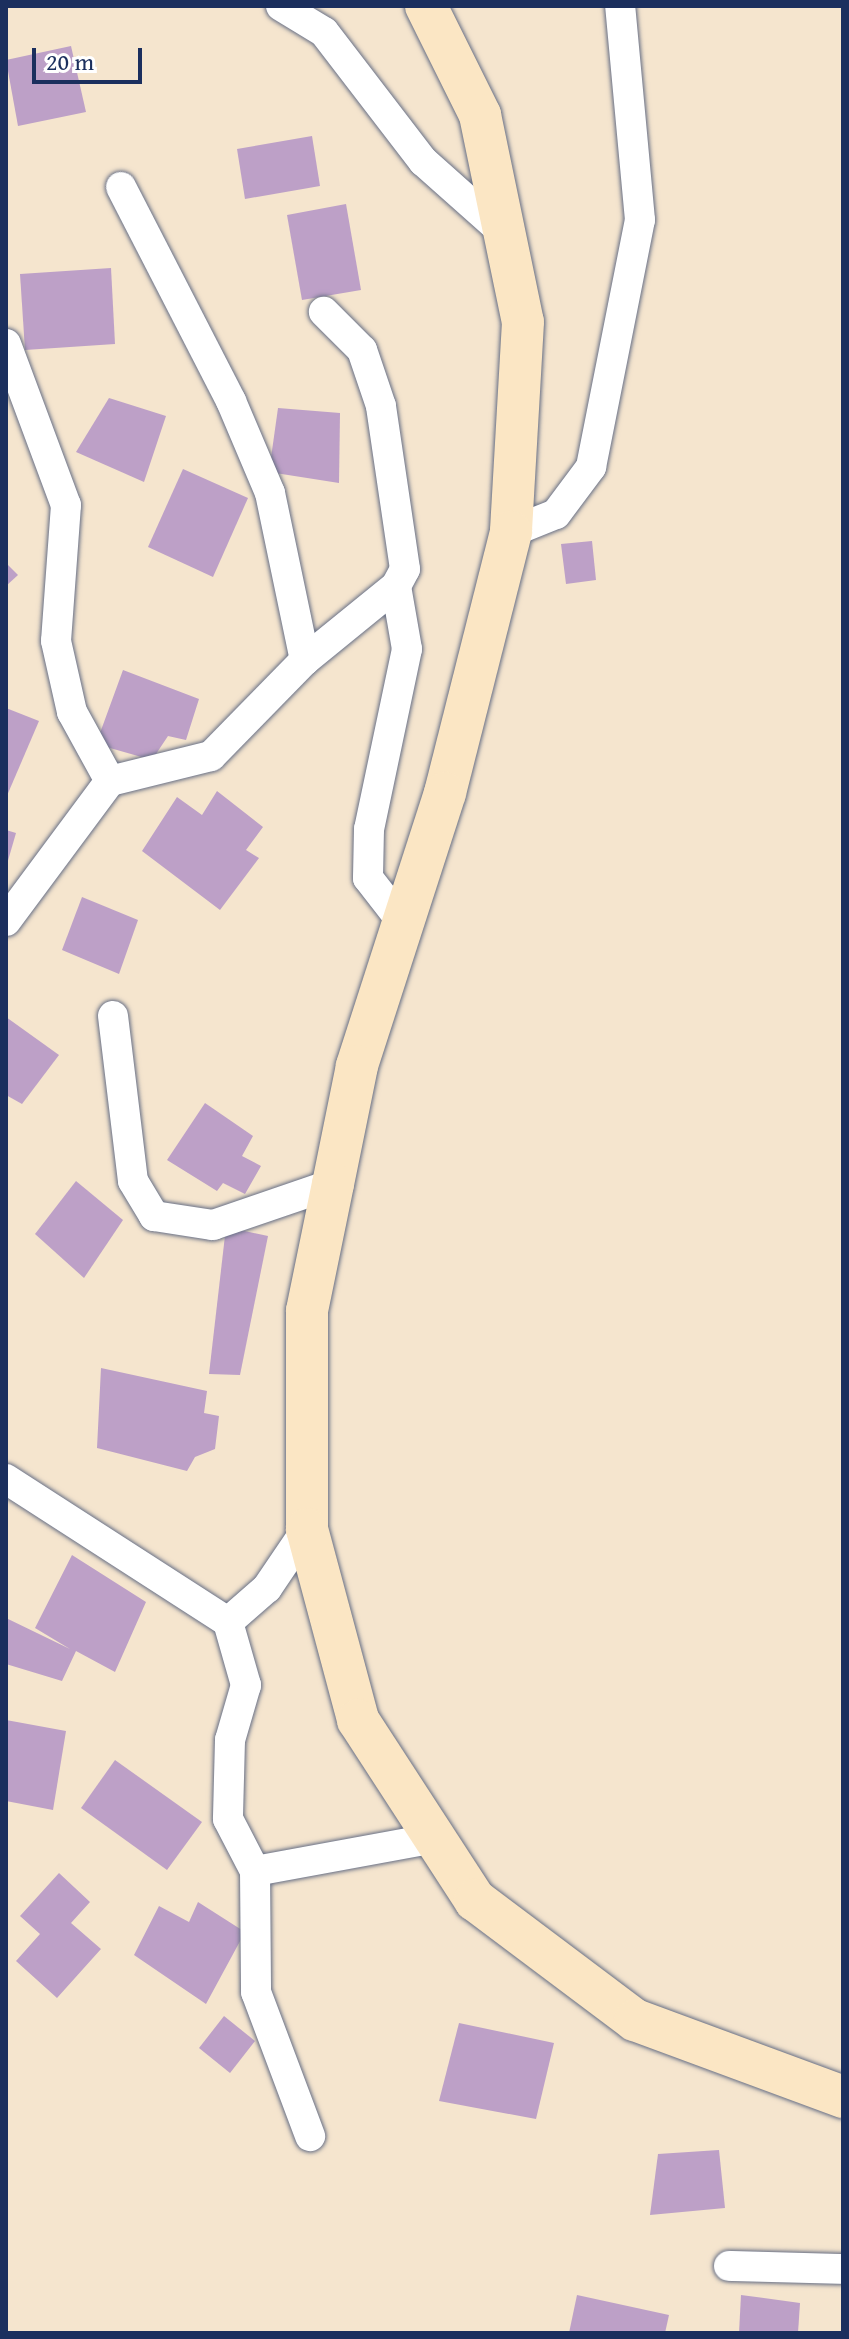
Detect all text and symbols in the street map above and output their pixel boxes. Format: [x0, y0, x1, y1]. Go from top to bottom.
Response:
scale bar [36, 32, 146, 82]
text: 20 m [46, 44, 94, 79]

